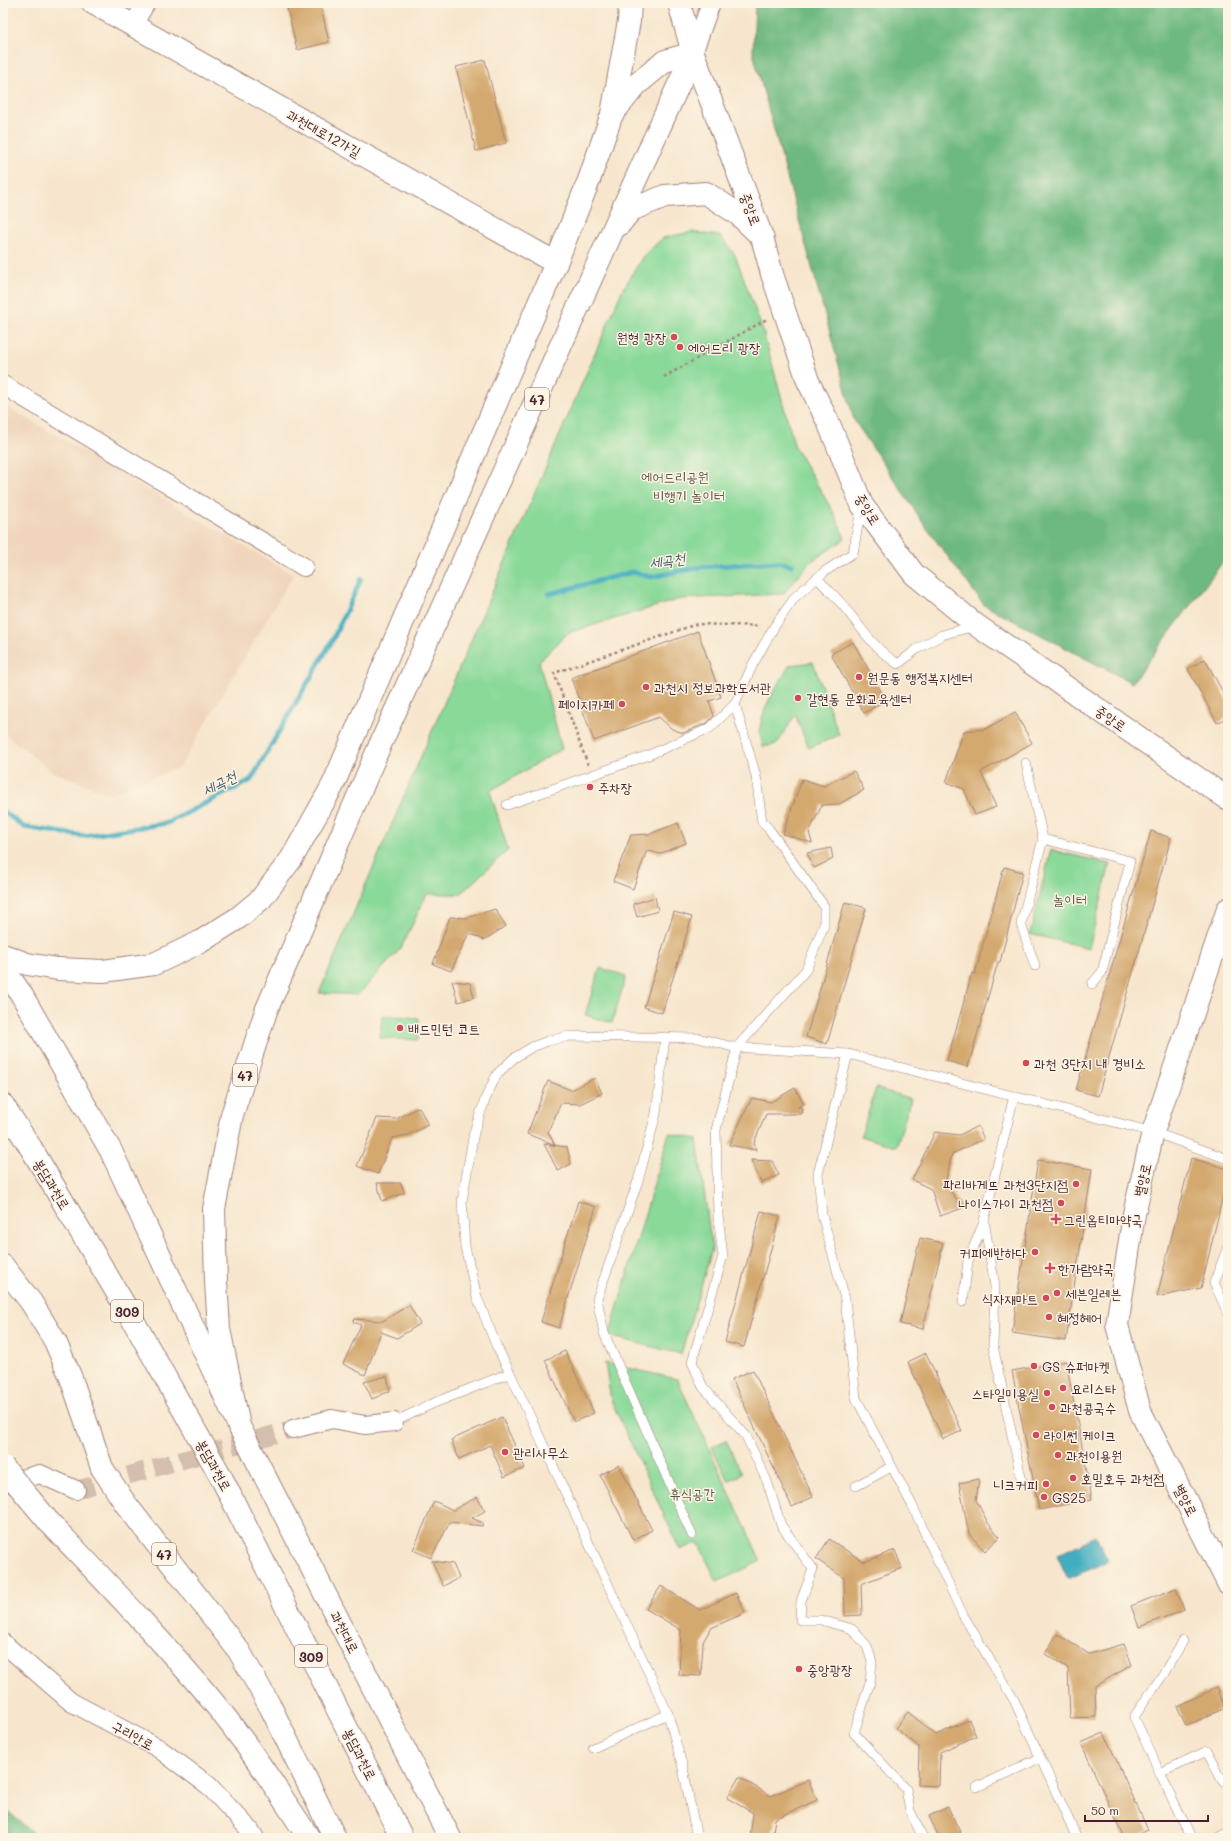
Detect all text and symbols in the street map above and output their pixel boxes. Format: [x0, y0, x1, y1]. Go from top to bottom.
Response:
street label: 과천대로12가길 [284, 105, 365, 161]
street label: 중앙로 [736, 190, 766, 228]
place label: 원형 광장 [616, 328, 667, 347]
marker: 원형 광장 [669, 332, 679, 342]
place label: 에어드리 광장 [688, 338, 761, 357]
marker: 에어드리 광장 [675, 342, 685, 352]
road number: 47 [525, 388, 549, 410]
park label: 에어드리공원 [641, 467, 709, 486]
park label: 비행기 놀이터 [653, 486, 725, 505]
street label: 중앙로 [851, 490, 885, 528]
water label: 세곡천 [648, 547, 688, 572]
place label: 원문동 행정복지센터 [867, 668, 973, 687]
marker: 원문동 행정복지센터 [854, 672, 864, 682]
place label: 과천시 정보과학도서관 [654, 678, 771, 697]
marker: 과천시 정보과학도서관 [641, 682, 651, 692]
place label: 갈현동 문화교육센터 [806, 689, 912, 708]
marker: 갈현동 문화교육센터 [793, 693, 803, 703]
place label: 페이지카페 [558, 695, 614, 714]
marker: 페이지카페 [617, 699, 627, 709]
street label: 중앙로 [1092, 701, 1130, 735]
water label: 세곡천 [198, 765, 241, 800]
place label: 주차장 [598, 778, 633, 797]
marker: 주차장 [585, 782, 595, 792]
park label: 놀이터 [1053, 890, 1087, 909]
place label: 배드민턴 코트 [408, 1019, 480, 1038]
marker: 배드민턴 코트 [395, 1023, 405, 1033]
place label: 과천 3단지 내 경비소 [1034, 1054, 1146, 1073]
marker: 과천 3단지 내 경비소 [1021, 1058, 1031, 1068]
road number: 47 [233, 1064, 257, 1086]
street label: 봉담과천로 [29, 1155, 75, 1213]
street label: 별양로 [1129, 1161, 1155, 1199]
place label: 파리바게뜨 과천3단지점 [943, 1175, 1068, 1194]
marker: 파리바게뜨 과천3단지점 [1071, 1179, 1081, 1189]
place label: 나이스가이 과천점 [958, 1194, 1053, 1213]
marker: 나이스가이 과천점 [1056, 1198, 1066, 1208]
place label: 그린옵티마약국 [1064, 1210, 1143, 1229]
marker: 그린옵티마약국 [1051, 1214, 1061, 1224]
place label: 커피에반하다 [959, 1243, 1027, 1262]
marker: 커피에반하다 [1030, 1247, 1040, 1257]
place label: 한가람약국 [1058, 1259, 1114, 1278]
marker: 한가람약국 [1045, 1263, 1055, 1273]
place label: 세븐일레븐 [1065, 1284, 1121, 1303]
marker: 세븐일레븐 [1052, 1288, 1062, 1298]
place label: 식자재마트 [982, 1289, 1038, 1308]
marker: 식자재마트 [1041, 1293, 1051, 1303]
road number: 309 [111, 1300, 143, 1322]
place label: 혜정헤어 [1057, 1308, 1102, 1327]
marker: 혜정헤어 [1044, 1312, 1054, 1322]
place label: GS 슈퍼마켓 [1042, 1357, 1110, 1376]
marker: GS 슈퍼마켓 [1029, 1361, 1039, 1371]
place label: 요리스타 [1071, 1379, 1117, 1398]
marker: 요리스타 [1058, 1383, 1068, 1393]
place label: 스타일미용실 [971, 1384, 1039, 1403]
marker: 스타일미용실 [1042, 1388, 1052, 1398]
place label: 과천콩국수 [1060, 1398, 1116, 1417]
marker: 과천콩국수 [1047, 1402, 1057, 1412]
place label: 라이썬 케이크 [1044, 1426, 1116, 1445]
marker: 라이썬 케이크 [1031, 1430, 1041, 1440]
street label: 봉담과천로 [192, 1436, 236, 1494]
place label: 관리사무소 [513, 1443, 569, 1462]
place label: 과천이용원 [1066, 1446, 1122, 1465]
marker: 관리사무소 [500, 1447, 510, 1457]
marker: 과천이용원 [1053, 1450, 1063, 1460]
place label: 호밀호두 과천점 [1081, 1469, 1164, 1488]
marker: 호밀호두 과천점 [1068, 1473, 1078, 1483]
place label: 니크커피 [993, 1475, 1038, 1494]
marker: 니크커피 [1041, 1479, 1051, 1489]
street label: 별양로 [1170, 1481, 1202, 1519]
park label: 휴식공간 [669, 1484, 715, 1503]
place label: GS25 [1052, 1488, 1086, 1507]
marker: GS25 [1039, 1492, 1049, 1502]
road number: 47 [152, 1543, 176, 1565]
street label: 과천대로 [326, 1608, 364, 1656]
road number: 309 [295, 1645, 327, 1667]
place label: 중앙광장 [807, 1660, 853, 1679]
marker: 중앙광장 [794, 1664, 804, 1674]
street label: 구리안로 [109, 1716, 157, 1754]
street label: 봉담과천로 [339, 1725, 381, 1783]
scale bar [1085, 1797, 1208, 1823]
text: 50 m [1091, 1802, 1119, 1818]

